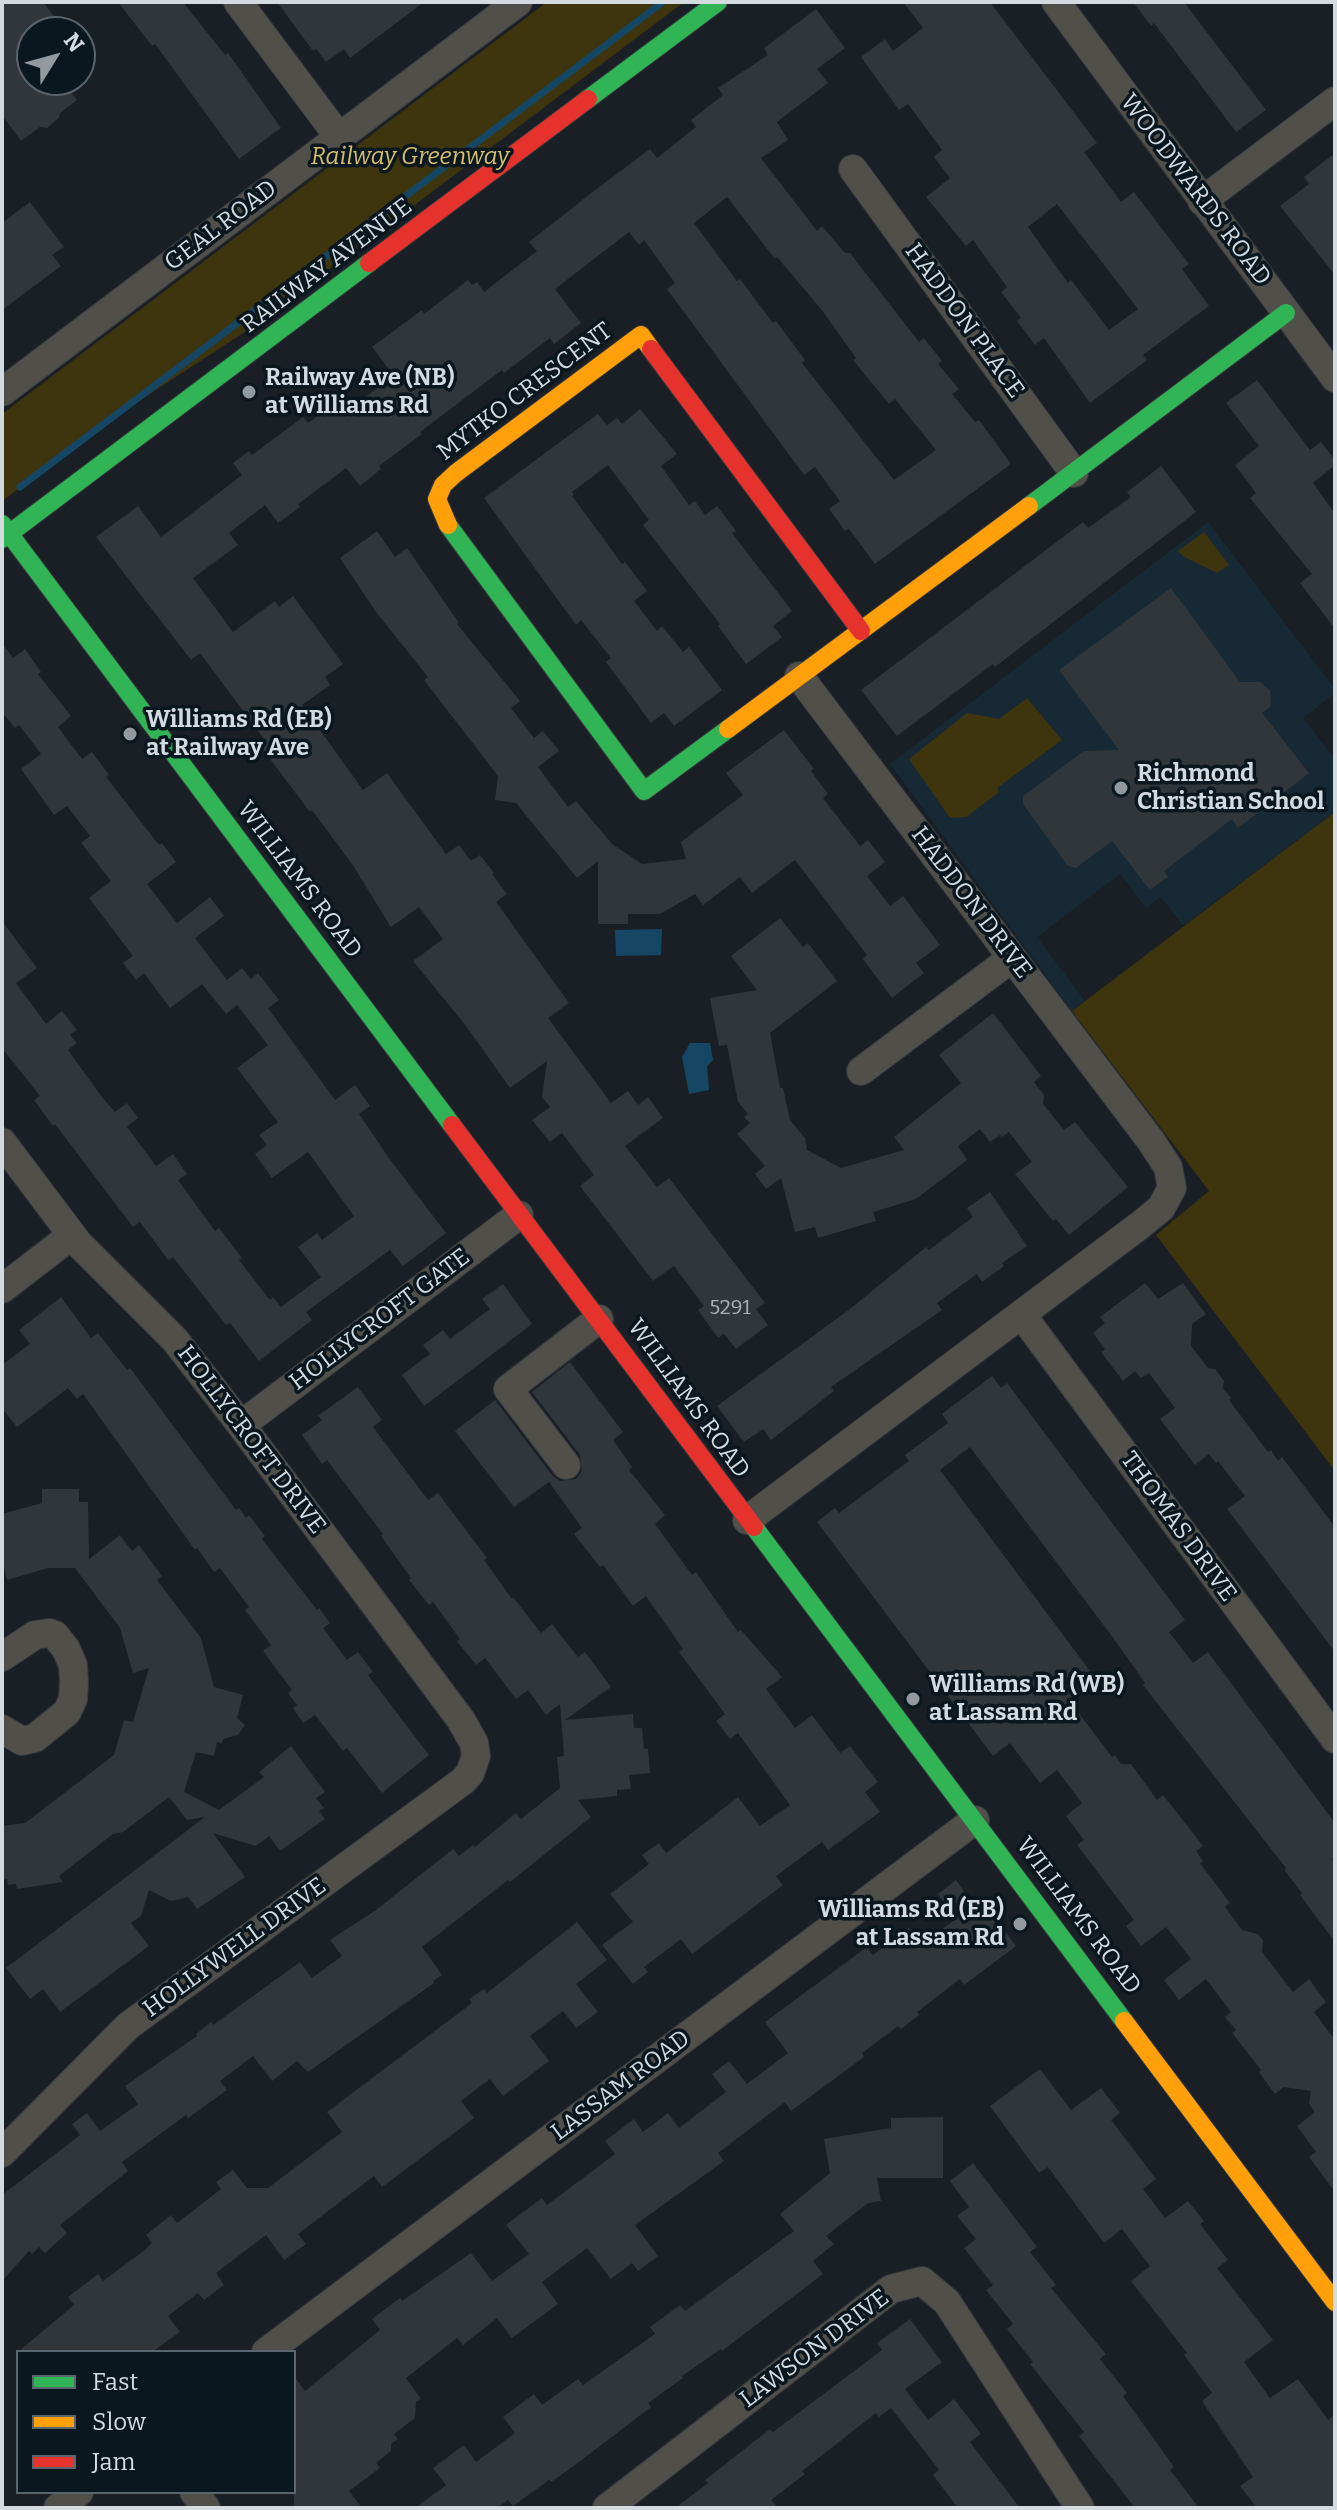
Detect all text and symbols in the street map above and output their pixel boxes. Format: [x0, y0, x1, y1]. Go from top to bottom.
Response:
north arrow [16, 16, 96, 96]
text: N [58, 28, 90, 57]
street label: WOODWARDS ROAD [1114, 89, 1276, 291]
park label: Railway Greenway [311, 143, 509, 171]
street label: GEAL ROAD [159, 175, 283, 277]
street label: RAILWAY AVENUE [236, 192, 418, 340]
street label: HADDON PLACE [898, 238, 1030, 404]
street label: MYTKO CRESCENT [432, 317, 618, 467]
place label: Railway Ave (NB) at Williams Rd [265, 364, 455, 420]
marker: Railway Ave (NB) at Williams Rd [240, 383, 258, 401]
place label: Williams Rd (EB) at Railway Ave [146, 706, 332, 762]
marker: Williams Rd (EB) at Railway Ave [121, 725, 139, 743]
place label: Richmond Christian School [1137, 760, 1324, 816]
marker: Richmond Christian School [1112, 779, 1130, 797]
street label: WILLIAMS ROAD [231, 796, 367, 964]
street label: HADDON DRIVE [905, 821, 1037, 985]
street label: HOLLYCROFT GATE [284, 1243, 476, 1397]
house number: 5291 [709, 1296, 751, 1320]
street label: WILLIAMS ROAD [621, 1314, 755, 1484]
street label: HOLLYCROFT DRIVE [171, 1340, 331, 1540]
street label: THOMAS DRIVE [1114, 1446, 1242, 1608]
place label: Williams Rd (WB) at Lassam Rd [929, 1671, 1124, 1727]
marker: Williams Rd (WB) at Lassam Rd [904, 1690, 922, 1708]
street label: WILLIAMS ROAD [1010, 1832, 1146, 2000]
street label: HOLLYWELL DRIVE [138, 1872, 332, 2024]
place label: Williams Rd (EB) at Lassam Rd [818, 1896, 1004, 1952]
marker: Williams Rd (EB) at Lassam Rd [1011, 1915, 1029, 1933]
street label: LASSAM ROAD [546, 2025, 696, 2147]
street label: LAWSON DRIVE [735, 2284, 895, 2414]
legend [16, 2350, 296, 2494]
text: Fast [92, 2368, 138, 2396]
text: Slow [92, 2408, 146, 2436]
text: Jam [92, 2448, 135, 2476]

